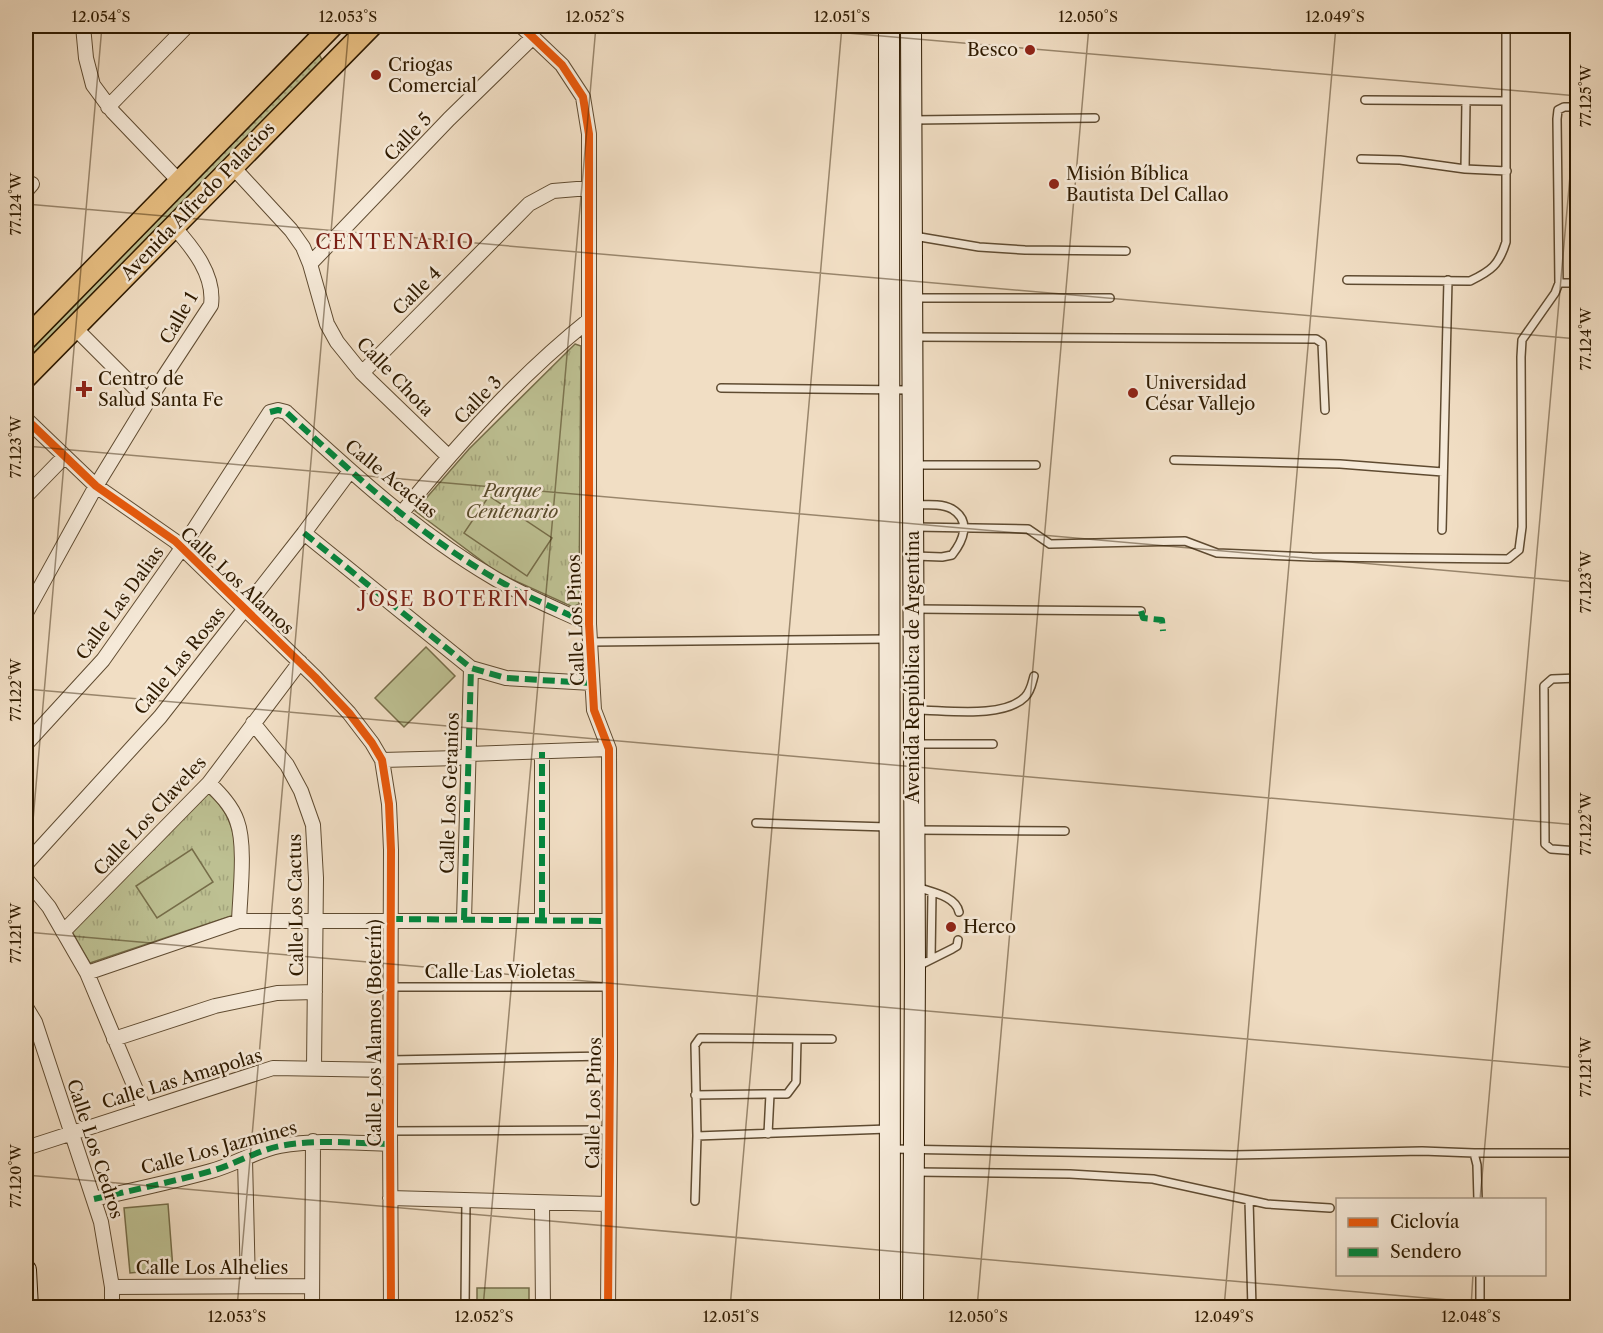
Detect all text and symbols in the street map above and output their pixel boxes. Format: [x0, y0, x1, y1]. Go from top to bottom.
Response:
text: 12.054°S [72, 7, 130, 26]
text: 12.053°S [319, 7, 377, 26]
text: 12.052°S [566, 7, 624, 26]
text: 12.051°S [814, 7, 870, 26]
text: 12.050°S [1058, 7, 1118, 26]
text: 12.049°S [1305, 7, 1365, 26]
place label: Besco [967, 39, 1018, 61]
marker: Besco [1023, 43, 1037, 57]
place label: Criogas Comercial [388, 54, 477, 97]
text: 77.125°W [1576, 64, 1595, 127]
marker: Criogas Comercial [369, 68, 383, 82]
street label: Calle 5 [380, 108, 436, 166]
street label: Avenida Alfredo Palacios [116, 117, 279, 286]
place label: Misión Bíblica Bautista Del Callao [1066, 163, 1229, 206]
text: 77.124°W [6, 172, 25, 235]
marker: Misión Bíblica Bautista Del Callao [1047, 177, 1061, 191]
district label: CENTENARIO [315, 230, 475, 254]
street label: Calle 4 [388, 262, 446, 320]
street label: Calle 1 [155, 288, 203, 348]
text: 77.124°W [1576, 307, 1595, 370]
street label: Calle Chota [352, 333, 438, 421]
place label: Centro de Salud Santa Fe [98, 368, 223, 411]
street label: Calle 3 [450, 371, 506, 429]
place label: Universidad César Vallejo [1145, 372, 1255, 415]
marker: Centro de Salud Santa Fe [75, 380, 93, 398]
marker: Universidad César Vallejo [1126, 386, 1140, 400]
text: 77.123°W [6, 415, 25, 478]
street label: Calle Acacias [340, 435, 442, 523]
park label: Parque Centenario [466, 480, 558, 523]
street label: Calle Los Alamos [176, 523, 298, 639]
street label: Avenida República de Argentina [902, 530, 924, 804]
street label: Calle Las Dalias [71, 542, 169, 664]
text: 77.123°W [1576, 550, 1595, 613]
street label: Calle Los Pinos [563, 554, 589, 686]
district label: JOSE BOTERIN [357, 587, 530, 611]
street label: Calle Las Rosas [130, 603, 230, 719]
text: 77.122°W [6, 658, 25, 721]
street label: Calle Los Geranios [436, 712, 464, 874]
street label: Calle Los Claveles [89, 752, 211, 880]
text: 77.122°W [1576, 792, 1595, 855]
street label: Calle Los Cactus [284, 834, 308, 976]
text: 77.121°W [6, 902, 25, 963]
place label: Herco [963, 916, 1016, 938]
street label: Calle Los Alamos (Boterín) [364, 919, 386, 1147]
marker: Herco [944, 920, 958, 934]
street label: Calle Las Violetas [425, 961, 575, 983]
text: 77.121°W [1576, 1036, 1595, 1097]
street label: Calle Los Pinos [582, 1037, 606, 1169]
street label: Calle Las Amapolas [99, 1044, 265, 1114]
street label: Calle Los Cedros [62, 1076, 128, 1222]
street label: Calle Los Jazmines [139, 1117, 299, 1179]
text: 77.120°W [6, 1144, 25, 1208]
legend [1336, 1198, 1546, 1276]
text: Ciclovía [1390, 1211, 1460, 1233]
text: Sendero [1390, 1241, 1462, 1263]
street label: Calle Los Alhelies [136, 1257, 288, 1279]
text: 12.053°S [208, 1307, 266, 1326]
text: 12.052°S [455, 1307, 513, 1326]
text: 12.051°S [703, 1307, 759, 1326]
text: 12.050°S [948, 1307, 1008, 1326]
text: 12.049°S [1194, 1307, 1254, 1326]
text: 12.048°S [1441, 1307, 1501, 1326]

